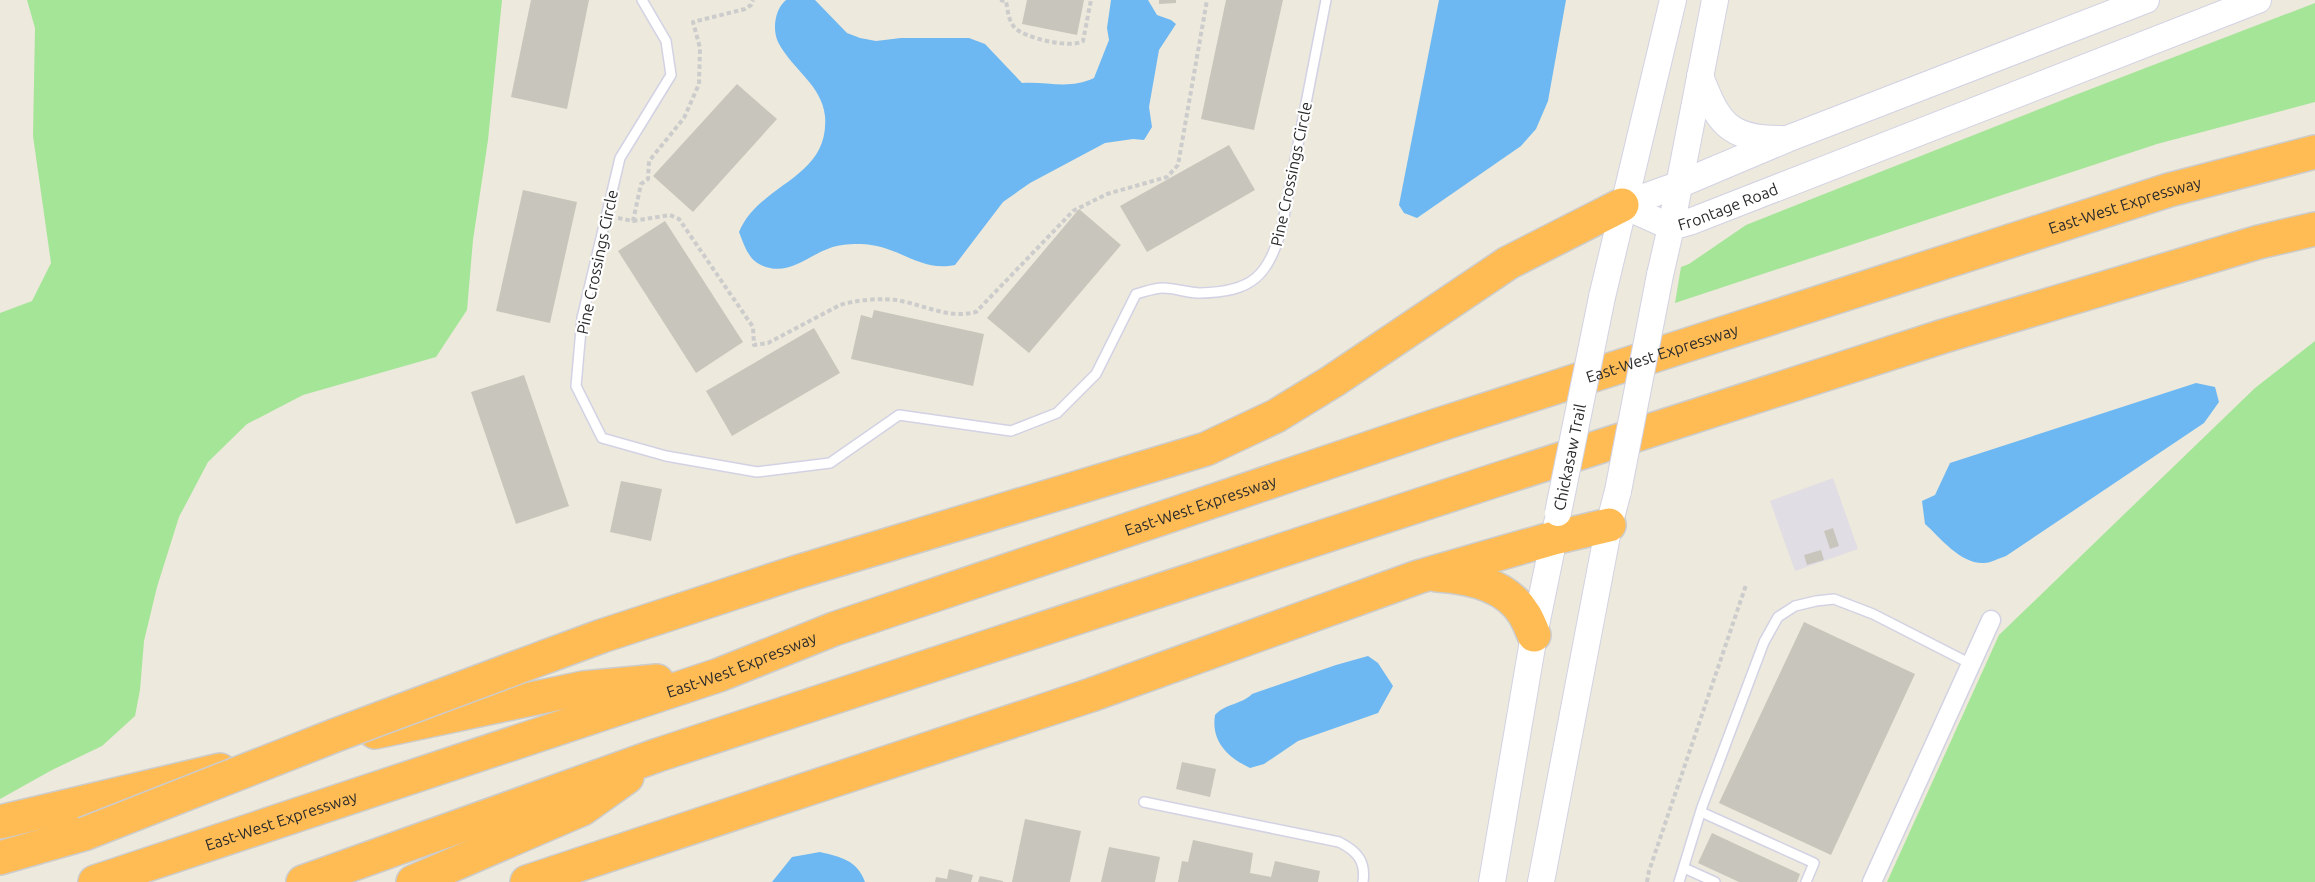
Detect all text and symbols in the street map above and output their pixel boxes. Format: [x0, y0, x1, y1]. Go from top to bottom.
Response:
street label: Pine Crossings Circle [1267, 100, 1315, 248]
street label: East-West Expressway [2046, 173, 2203, 237]
street label: Frontage Road [1676, 179, 1780, 234]
street label: Pine Crossings Circle [573, 188, 621, 336]
street label: East-West Expressway [1584, 320, 1740, 386]
street label: Chickasaw Trail [1550, 402, 1589, 512]
street label: East-West Expressway [1122, 471, 1279, 539]
street label: East-West Expressway [664, 628, 819, 701]
street label: East-West Expressway [203, 787, 359, 854]

